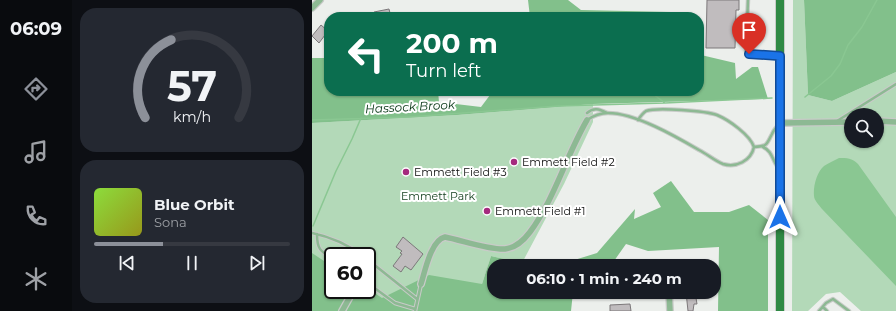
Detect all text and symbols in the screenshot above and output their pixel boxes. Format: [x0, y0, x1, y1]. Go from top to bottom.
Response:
pin [732, 13, 766, 54]
text: 06:09 [10, 18, 62, 40]
icon: arrive [738, 19, 760, 41]
text: 200 m [406, 26, 498, 60]
icon: left [340, 28, 392, 80]
text: Turn left [406, 60, 481, 82]
text: 57 [167, 61, 217, 111]
icon: directions [22, 75, 50, 103]
water label: Hassock Brook [365, 97, 456, 116]
text: km/h [173, 107, 211, 125]
map controls [844, 108, 884, 148]
button: search [844, 108, 884, 148]
icon: music [22, 138, 50, 166]
place label: Emmett Field #2 [522, 155, 615, 169]
marker: Emmett Field #2 [509, 157, 519, 167]
place label: Emmett Field #3 [414, 165, 507, 179]
marker: Emmett Field #3 [401, 167, 411, 177]
park label: Emmett Park [401, 189, 475, 203]
text: Blue Orbit [154, 195, 234, 214]
position arrow [759, 196, 801, 238]
icon: phone [22, 202, 50, 230]
place label: Emmett Field #1 [495, 204, 586, 218]
marker: Emmett Field #1 [482, 206, 492, 216]
text: Sona [154, 214, 187, 230]
speed limit sign: 60 [324, 247, 376, 299]
icon: previous [116, 252, 138, 274]
icon: pause [181, 252, 203, 274]
icon: next [246, 252, 268, 274]
icon: climate [22, 265, 50, 293]
text: 06:10 · 1 min · 240 m [526, 269, 682, 288]

